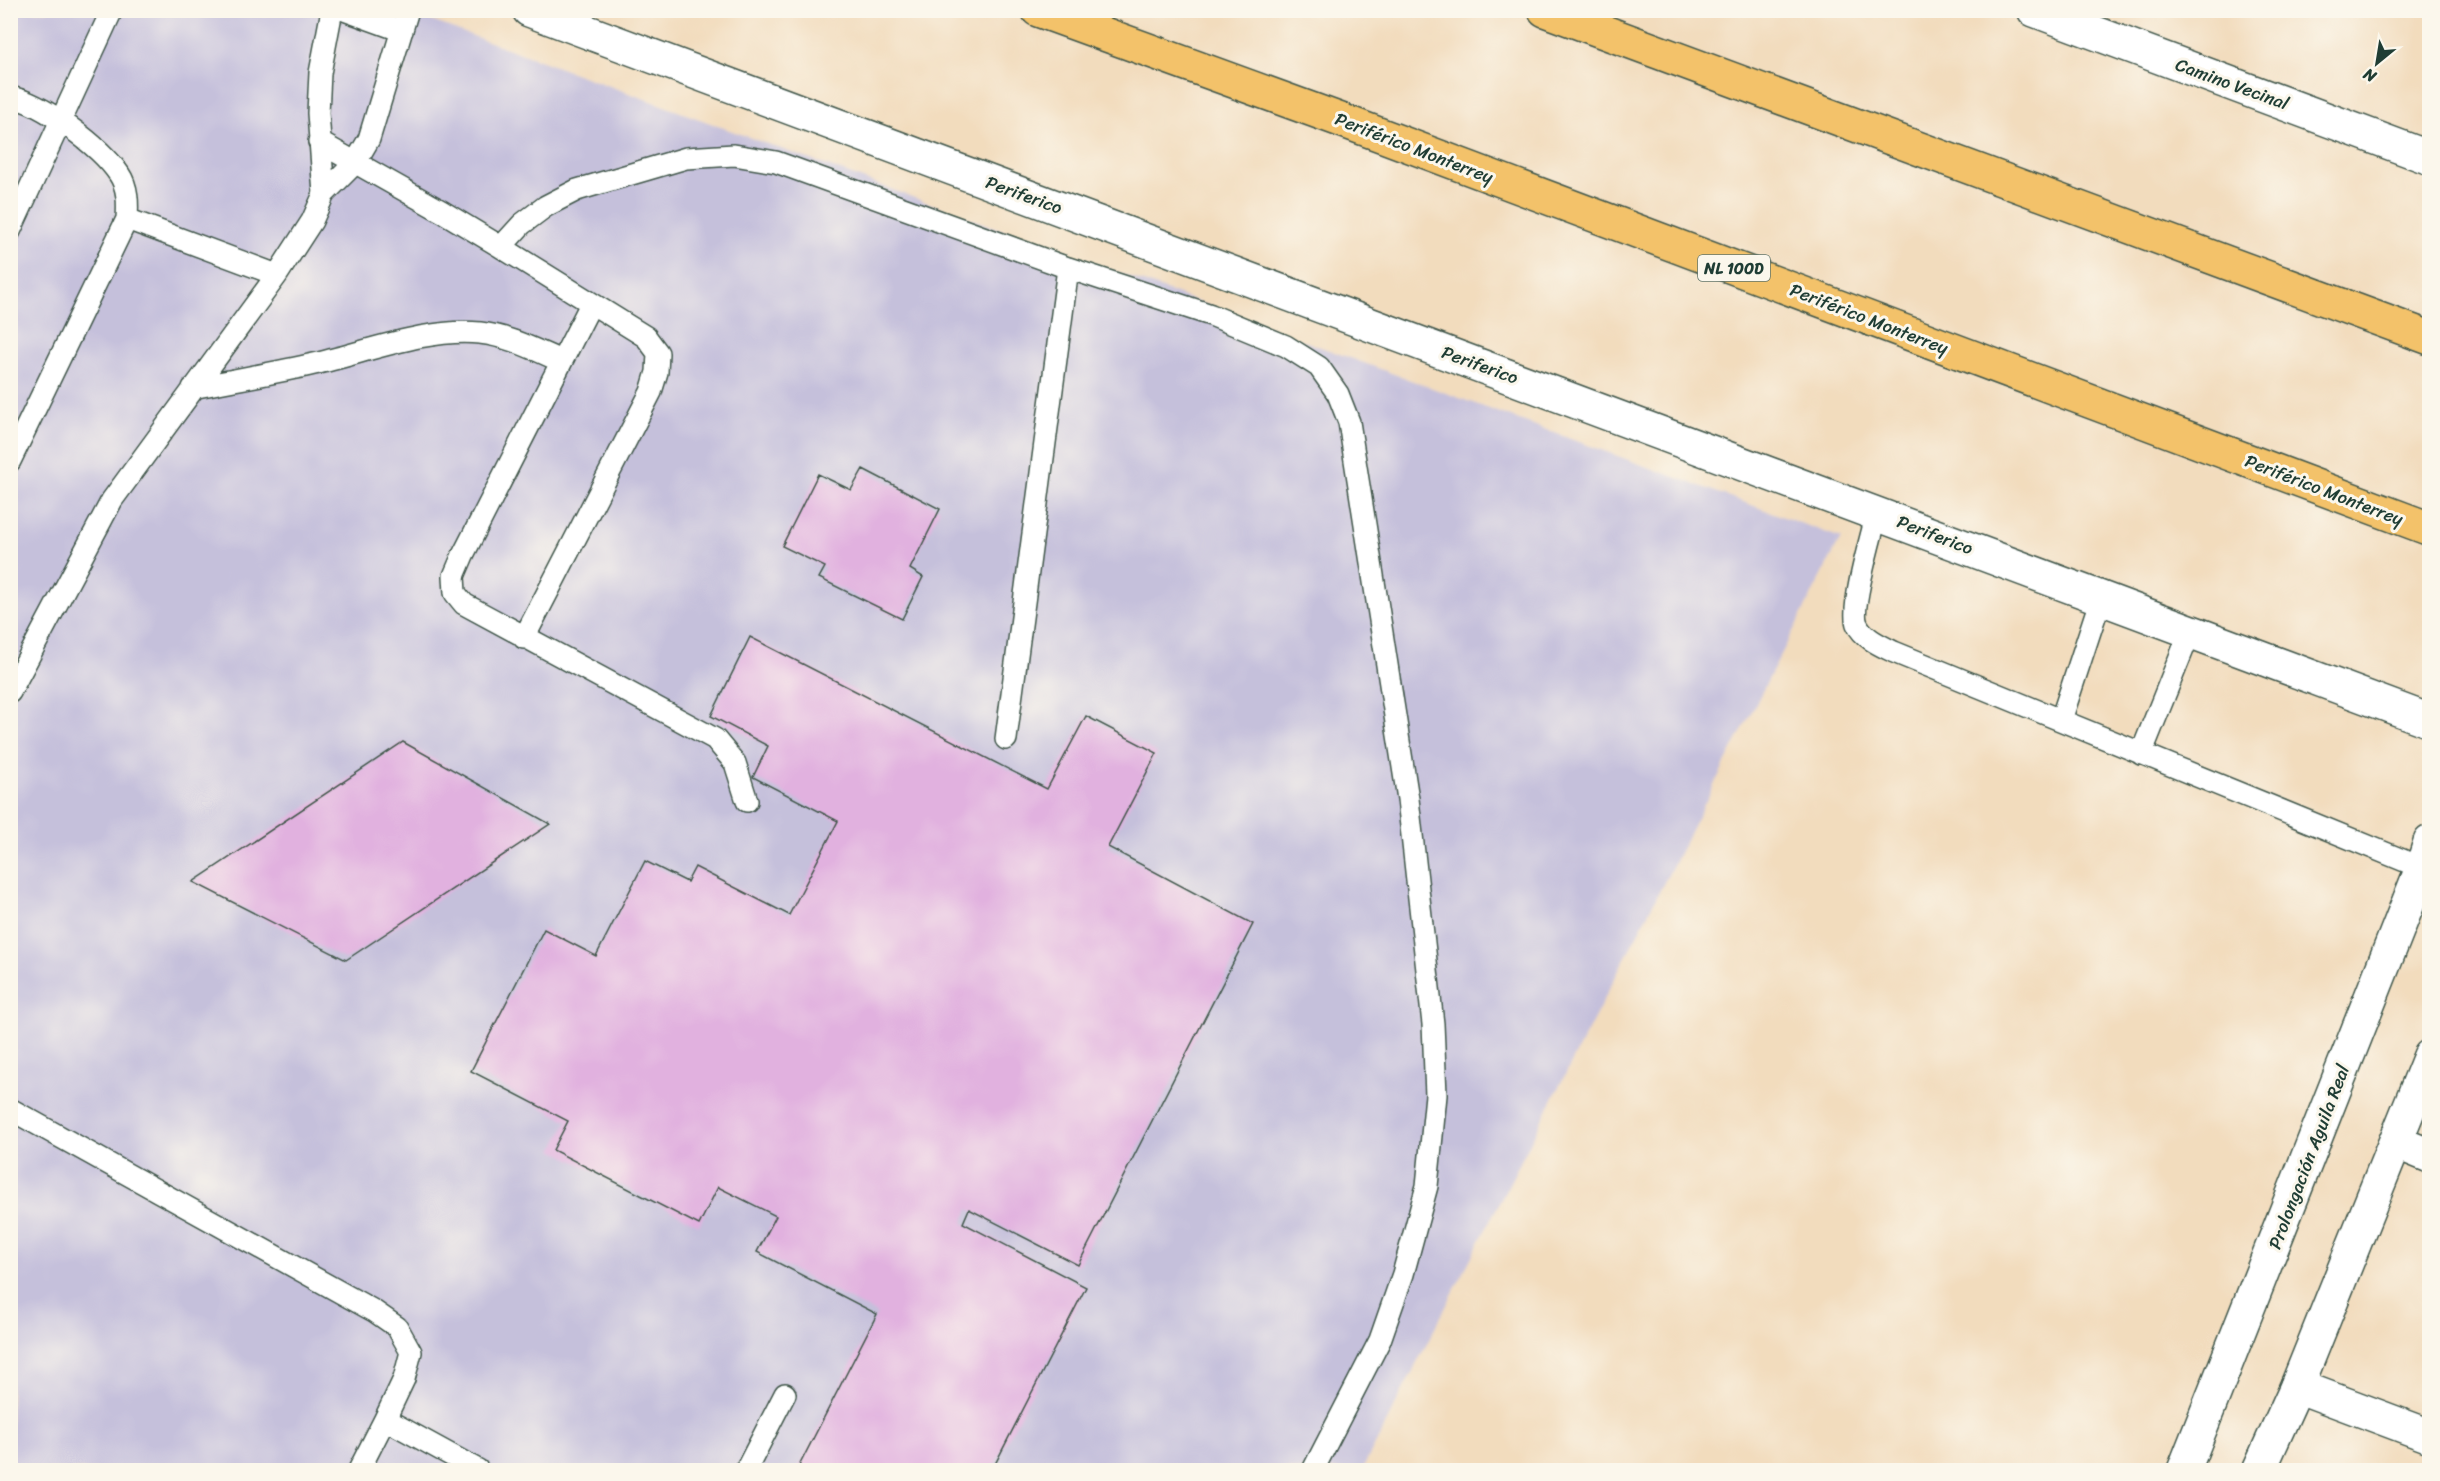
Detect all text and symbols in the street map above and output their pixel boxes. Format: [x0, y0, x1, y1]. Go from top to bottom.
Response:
north arrow [2347, 33, 2407, 93]
street label: Camino Vecinal [2171, 49, 2294, 120]
text: N [2357, 60, 2383, 91]
street label: Periférico Monterrey [1330, 103, 1499, 193]
street label: Periferico [981, 166, 1067, 224]
road number: NL 100D [1698, 255, 1770, 281]
street label: Periférico Monterrey [1785, 274, 1954, 364]
street label: Periferico [1437, 336, 1523, 394]
street label: Periférico Monterrey [2240, 445, 2409, 535]
street label: Periferico [1892, 506, 1978, 564]
street label: Prolongación Aguila Real [2259, 1059, 2359, 1254]

